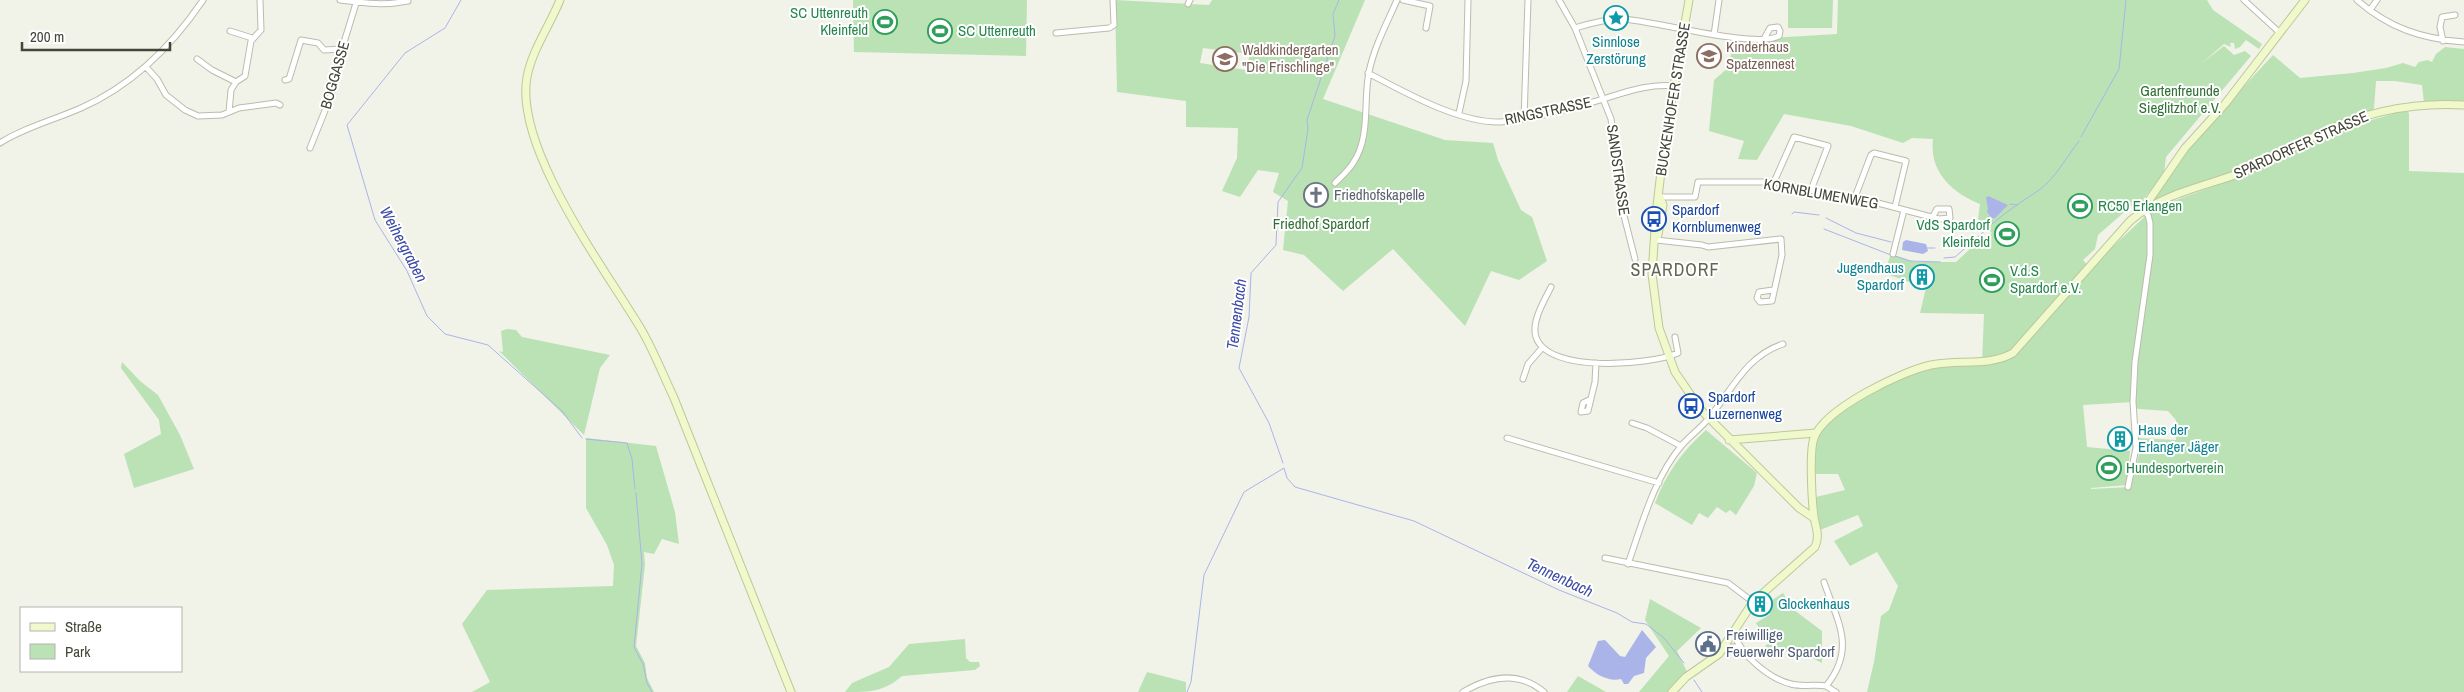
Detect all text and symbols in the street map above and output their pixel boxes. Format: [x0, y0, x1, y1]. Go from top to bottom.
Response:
place label: SC Uttenreuth Kleinfeld [790, 2, 868, 40]
place icon: Sinnlose Zerstörung [1603, 5, 1629, 31]
sports icon: SC Uttenreuth Kleinfeld [872, 9, 898, 35]
sports icon: SC Uttenreuth [927, 18, 953, 44]
scale bar [22, 20, 170, 52]
place label: SC Uttenreuth [958, 20, 1036, 41]
street label: BUCKENHOFER STRASSE [1650, 21, 1695, 177]
text: 200 m [30, 26, 64, 47]
place label: Sinnlose Zerstörung [1586, 31, 1646, 69]
place label: Kinderhaus Spatzennest [1726, 36, 1795, 74]
street label: BOGGASSE [315, 38, 354, 111]
place label: Waldkindergarten "Die Frischlinge" [1242, 39, 1339, 77]
school or university icon: Kinderhaus Spatzennest [1696, 43, 1722, 69]
school or university icon: Waldkindergarten "Die Frischlinge" [1212, 46, 1238, 72]
park label: Gartenfreunde Sieglitzhof e.V. [2139, 80, 2221, 118]
street label: RINGSTRASSE [1503, 91, 1593, 130]
street label: SPARDORFER STRASSE [2230, 105, 2371, 184]
street label: SANDSTRASSE [1602, 123, 1635, 217]
street label: KORNBLUMENWEG [1762, 173, 1880, 214]
church icon: Friedhofskapelle [1303, 182, 1329, 208]
place label: Friedhofskapelle [1334, 184, 1425, 205]
sports icon: RC50 Erlangen [2067, 193, 2093, 219]
place label: RC50 Erlangen [2098, 195, 2182, 216]
place label: Spardorf Kornblumenweg [1672, 199, 1761, 237]
water label: Weihergraben [375, 202, 433, 286]
bus stop icon: Spardorf Kornblumenweg [1641, 206, 1667, 232]
park label: Friedhof Spardorf [1273, 213, 1370, 234]
place label: VdS Spardorf Kleinfeld [1916, 214, 1991, 252]
sports icon: VdS Spardorf Kleinfeld [1994, 221, 2020, 247]
district label: SPARDORF [1631, 257, 1719, 282]
place label: Jugendhaus Spardorf [1837, 257, 1905, 295]
place label: V.d.S Spardorf e.V. [2010, 260, 2081, 298]
building icon: Jugendhaus Spardorf [1909, 264, 1935, 290]
sports icon: V.d.S Spardorf e.V. [1979, 267, 2005, 293]
water label: Tennenbach [1221, 277, 1251, 351]
place label: Spardorf Luzernenweg [1708, 386, 1782, 424]
bus stop icon: Spardorf Luzernenweg [1678, 393, 1704, 419]
place label: Haus der Erlanger Jäger [2138, 419, 2219, 457]
building icon: Haus der Erlanger Jäger [2107, 426, 2133, 452]
sports icon: Hundesportverein [2096, 455, 2122, 481]
place label: Hundesportverein [2126, 457, 2224, 478]
water label: Tennenbach [1523, 552, 1597, 602]
building icon: Glockenhaus [1747, 591, 1773, 617]
place label: Glockenhaus [1778, 593, 1850, 614]
legend [20, 607, 182, 672]
text: Straße [65, 616, 102, 637]
place label: Freiwillige Feuerwehr Spardorf [1726, 624, 1835, 662]
public building icon: Freiwillige Feuerwehr Spardorf [1695, 631, 1721, 657]
text: Park [65, 641, 91, 662]

